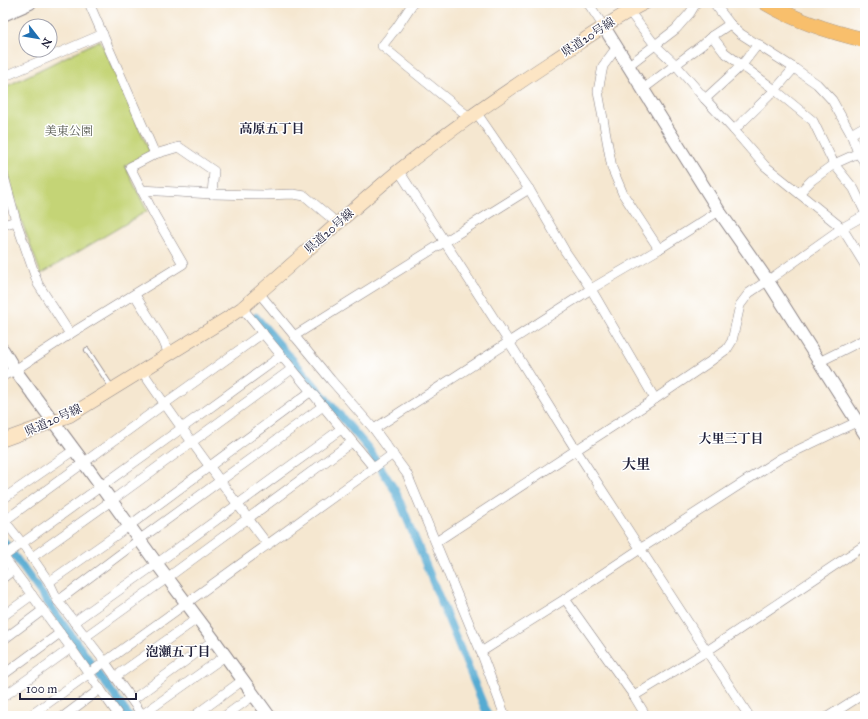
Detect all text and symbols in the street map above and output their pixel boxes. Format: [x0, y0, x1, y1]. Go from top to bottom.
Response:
street label: 県道20号線 [559, 15, 617, 59]
north arrow [18, 18, 58, 58]
text: N [38, 36, 54, 51]
district label: 高原五丁目 [239, 121, 305, 137]
park label: 美東公園 [45, 124, 93, 138]
street label: 県道20号線 [301, 206, 357, 256]
street label: 県道20号線 [22, 401, 84, 439]
district label: 大里三丁目 [698, 431, 764, 447]
district label: 大里 [622, 456, 650, 473]
district label: 泡瀬五丁目 [145, 644, 211, 660]
scale bar [20, 675, 136, 701]
text: 100 m [26, 682, 57, 696]

